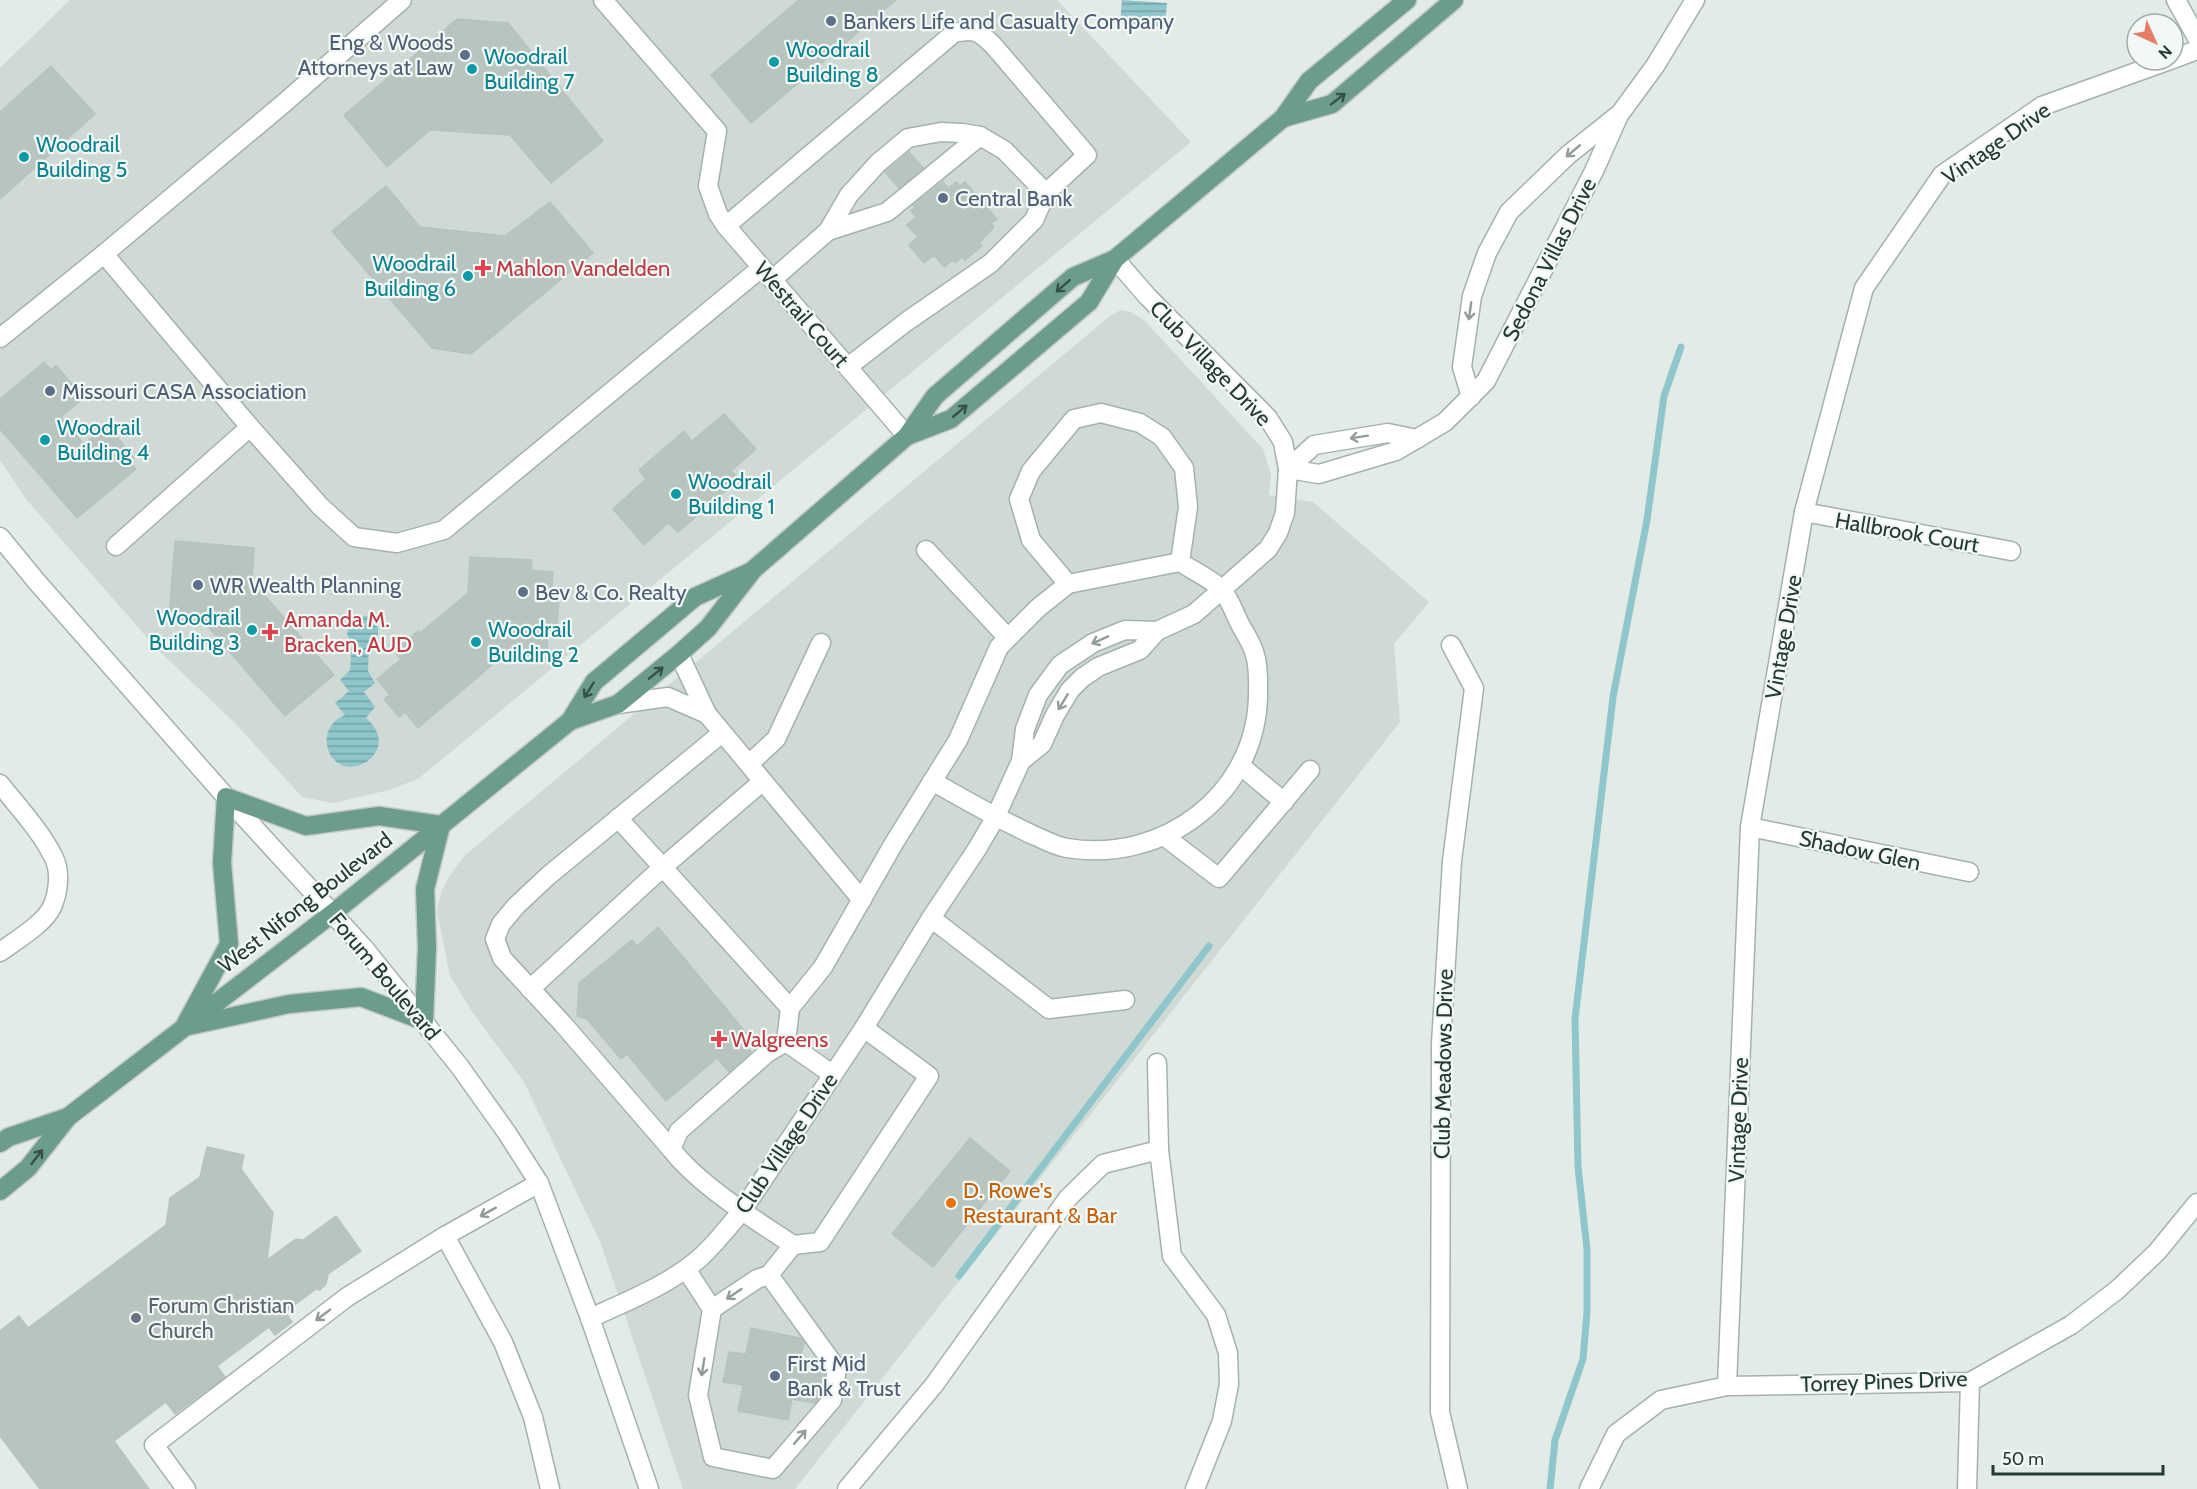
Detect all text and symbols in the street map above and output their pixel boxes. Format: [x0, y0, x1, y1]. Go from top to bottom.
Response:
place label: Bankers Life and Casualty Company [843, 8, 1174, 35]
north arrow [2125, 12, 2185, 72]
marker: Bankers Life and Casualty Company [824, 14, 838, 28]
place label: Eng & Woods Attorneys at Law [298, 29, 453, 81]
place label: Woodrail Building 8 [786, 36, 879, 88]
text: N [2155, 42, 2176, 63]
place label: Woodrail Building 7 [484, 43, 574, 95]
marker: Eng & Woods Attorneys at Law [458, 48, 472, 62]
marker: Woodrail Building 8 [767, 55, 781, 69]
marker: Woodrail Building 7 [465, 62, 479, 76]
one-way arrow [1330, 92, 1346, 105]
street label: Vintage Drive [1937, 96, 2056, 191]
place label: Woodrail Building 5 [36, 131, 127, 183]
one-way arrow [1565, 145, 1581, 158]
marker: Woodrail Building 5 [17, 150, 31, 164]
street label: Sedona Villas Drive [1497, 173, 1602, 345]
place label: Central Bank [955, 185, 1073, 212]
marker: Central Bank [936, 191, 950, 205]
place label: Woodrail Building 6 [364, 250, 457, 302]
place label: Mahlon Vandelden [496, 255, 670, 282]
street label: Westrail Court [748, 256, 855, 373]
marker: Mahlon Vandelden [474, 259, 492, 277]
marker: Woodrail Building 6 [461, 269, 475, 283]
one-way arrow [1056, 279, 1071, 293]
street label: Club Village Drive [1144, 295, 1277, 432]
one-way arrow [1464, 300, 1475, 320]
place label: Missouri CASA Association [62, 378, 307, 405]
marker: Missouri CASA Association [43, 384, 57, 398]
one-way arrow [952, 405, 968, 418]
place label: Woodrail Building 4 [57, 414, 149, 466]
one-way arrow [1350, 432, 1370, 443]
marker: Woodrail Building 4 [38, 433, 52, 447]
place label: Woodrail Building 1 [688, 468, 775, 520]
marker: Woodrail Building 1 [669, 487, 683, 501]
street label: Hallbrook Court [1833, 507, 1981, 559]
place label: WR Wealth Planning [210, 572, 402, 599]
street label: Vintage Drive [1759, 573, 1808, 701]
marker: WR Wealth Planning [191, 578, 205, 592]
place label: Bev & Co. Realty [535, 579, 687, 606]
marker: Bev & Co. Realty [516, 585, 530, 599]
place label: Woodrail Building 3 [149, 604, 241, 656]
place label: Amanda M. Bracken, AUD [284, 606, 412, 658]
place label: Woodrail Building 2 [488, 616, 579, 668]
marker: Woodrail Building 3 [245, 623, 259, 637]
marker: Amanda M. Bracken, AUD [261, 623, 279, 641]
marker: Woodrail Building 2 [469, 635, 483, 649]
one-way arrow [1092, 635, 1110, 646]
one-way arrow [648, 666, 664, 679]
one-way arrow [583, 681, 595, 698]
one-way arrow [1056, 693, 1068, 710]
street label: Shadow Glen [1797, 824, 1923, 877]
street label: West Nifong Boulevard [213, 826, 398, 979]
street label: Forum Boulevard [323, 907, 446, 1046]
street label: Club Meadows Drive [1428, 969, 1459, 1159]
place label: Walgreens [731, 1026, 828, 1053]
marker: Walgreens [712, 1032, 726, 1046]
street label: Vintage Drive [1723, 1057, 1754, 1183]
street label: Club Village Drive [729, 1068, 843, 1219]
one-way arrow [31, 1149, 44, 1165]
place label: D. Rowe's Restaurant & Bar [963, 1177, 1117, 1229]
marker: D. Rowe's Restaurant & Bar [944, 1196, 958, 1210]
one-way arrow [480, 1206, 497, 1218]
one-way arrow [726, 1288, 743, 1300]
place label: Forum Christian Church [148, 1292, 295, 1344]
one-way arrow [316, 1309, 332, 1321]
marker: Forum Christian Church [129, 1311, 143, 1325]
place label: First Mid Bank & Trust [787, 1350, 902, 1402]
one-way arrow [697, 1356, 708, 1376]
street label: Torrey Pines Drive [1800, 1365, 1968, 1398]
marker: First Mid Bank & Trust [768, 1369, 782, 1383]
one-way arrow [793, 1430, 807, 1445]
scale bar [1993, 1438, 2162, 1476]
text: 50 m [2002, 1448, 2044, 1470]

